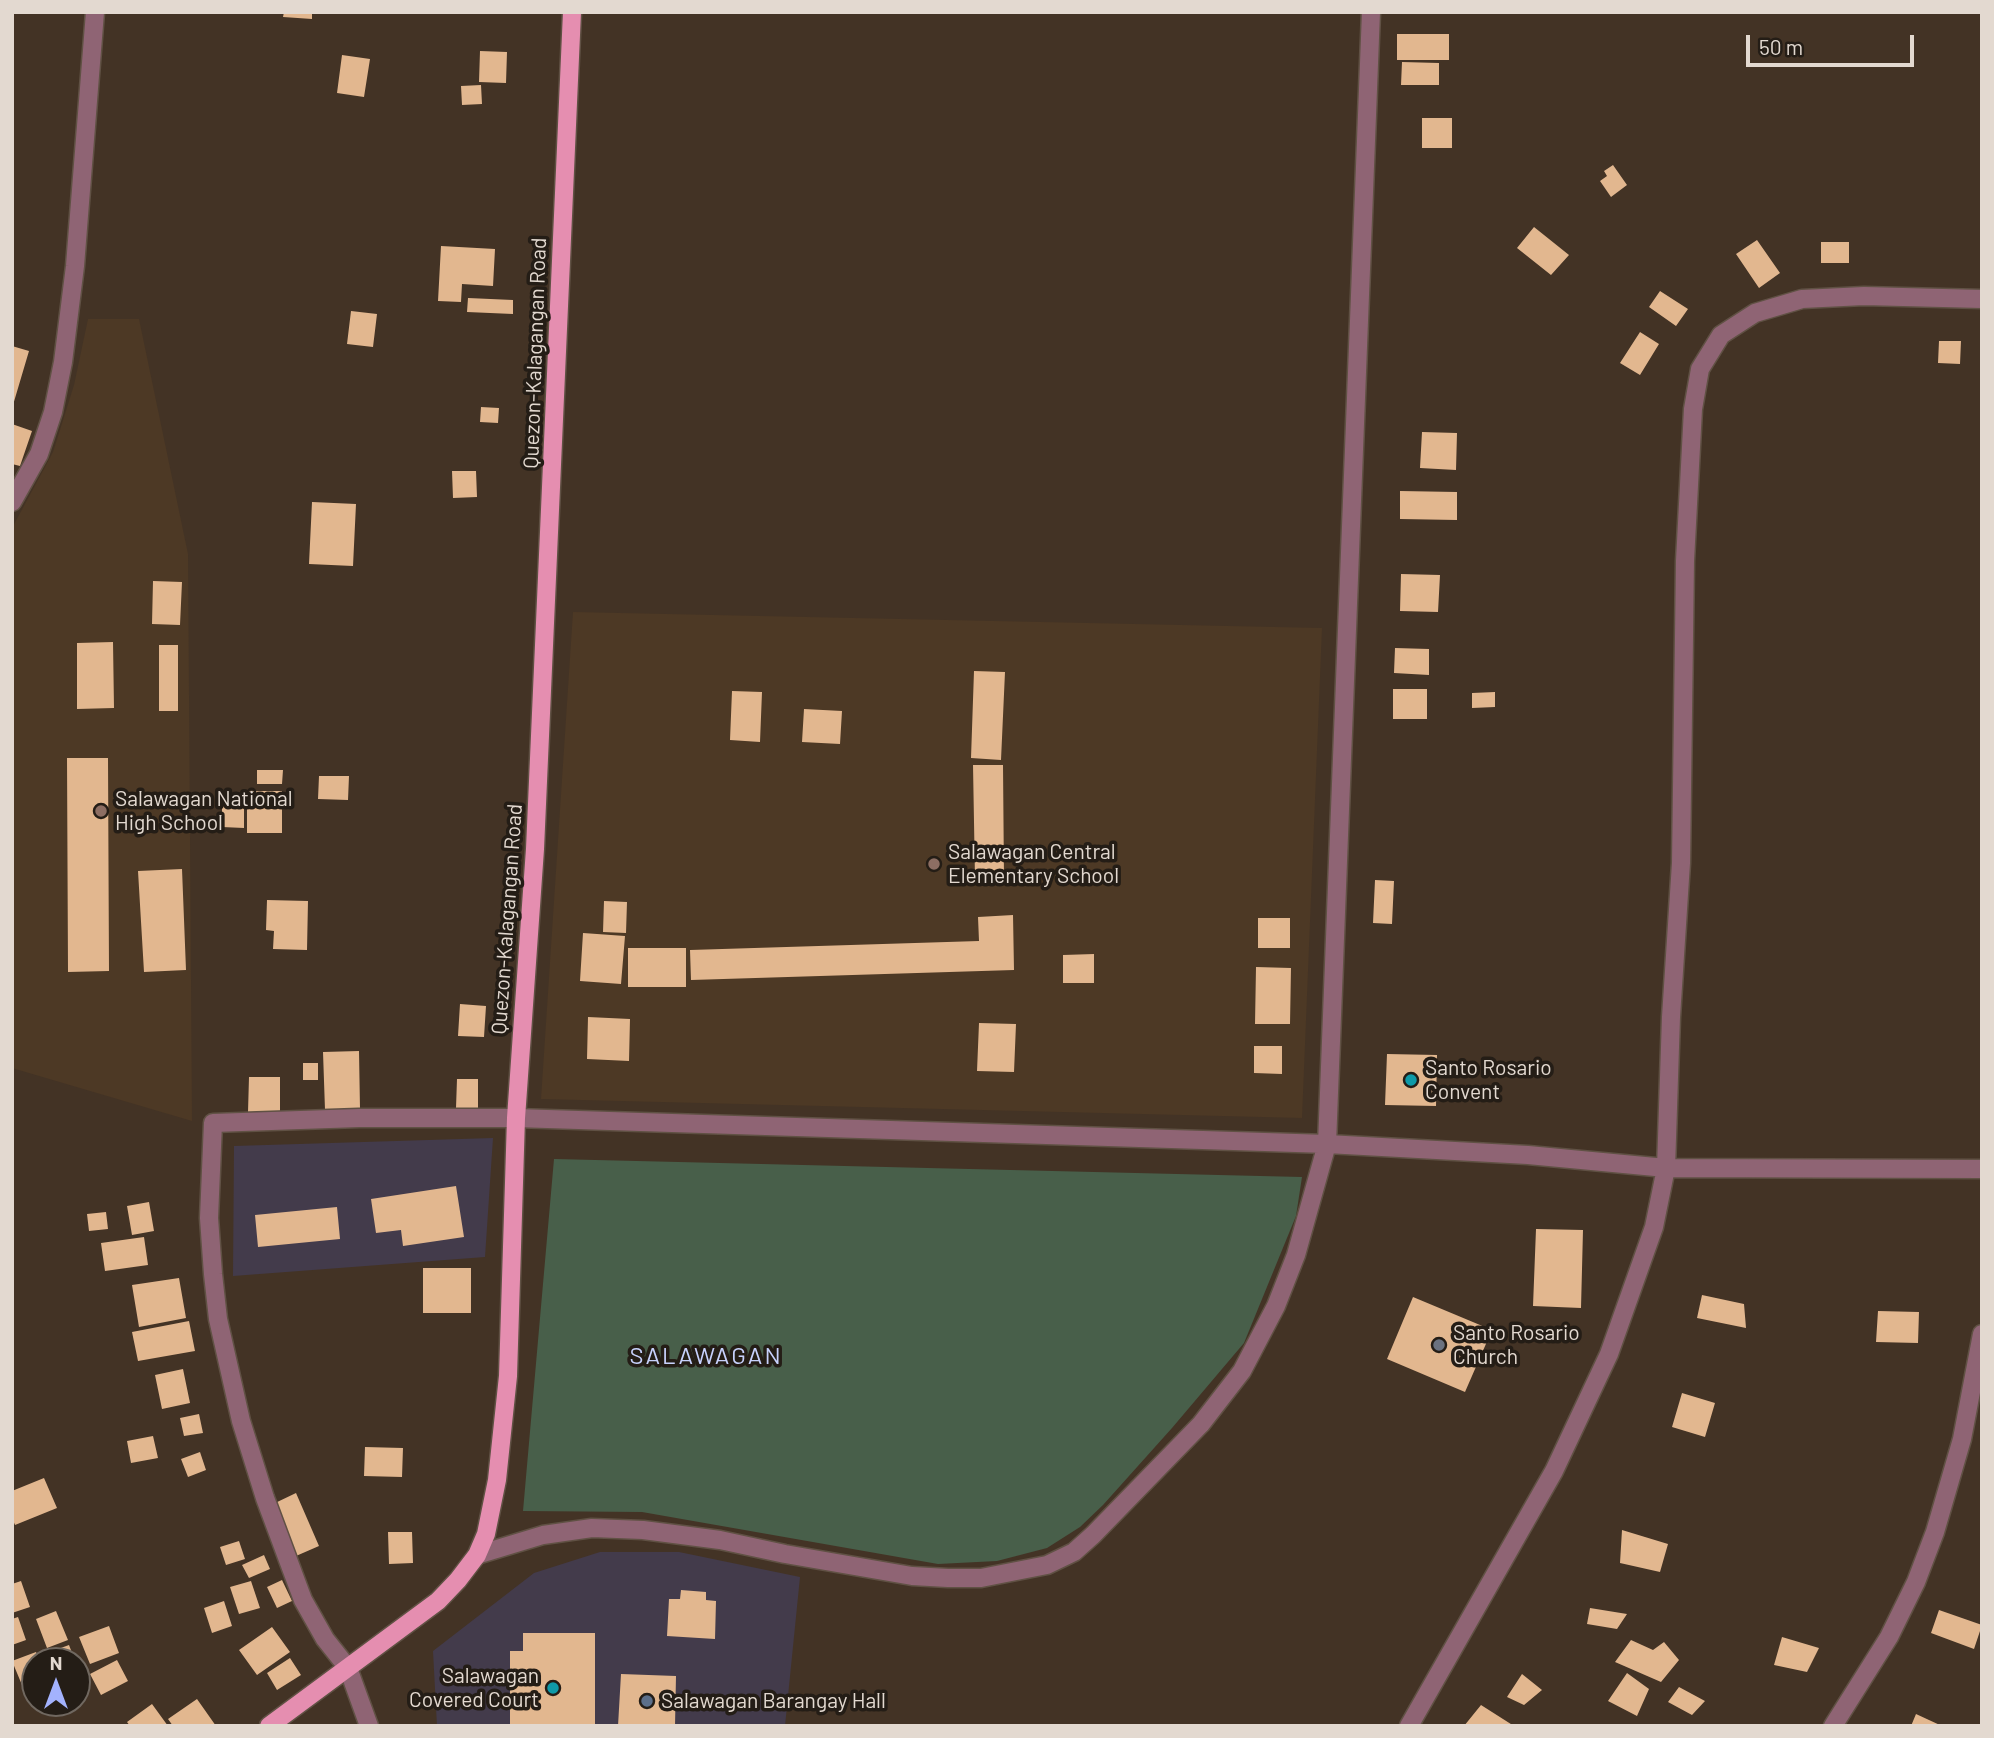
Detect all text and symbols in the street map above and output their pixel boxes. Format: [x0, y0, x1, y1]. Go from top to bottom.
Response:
scale bar [1749, 21, 1917, 65]
text: 50 m [1759, 34, 1803, 59]
street label: Quezon-Kalagangan Road [518, 237, 552, 469]
place label: Salawagan National High School [115, 786, 293, 836]
marker: Salawagan National High School [93, 803, 109, 819]
street label: Quezon-Kalagangan Road [486, 803, 528, 1035]
place label: Salawagan Central Elementary School [948, 839, 1119, 889]
marker: Salawagan Central Elementary School [926, 856, 942, 872]
place label: Santo Rosario Convent [1425, 1055, 1552, 1105]
marker: Santo Rosario Convent [1403, 1072, 1419, 1088]
place label: Santo Rosario Church [1453, 1320, 1580, 1370]
marker: Santo Rosario Church [1431, 1337, 1447, 1353]
district label: SALAWAGAN [631, 1342, 781, 1370]
north arrow [21, 1647, 91, 1717]
text: N [50, 1651, 62, 1674]
place label: Salawagan Covered Court [409, 1663, 539, 1713]
marker: Salawagan Covered Court [545, 1680, 561, 1696]
place label: Salawagan Barangay Hall [661, 1688, 886, 1714]
marker: Salawagan Barangay Hall [639, 1693, 655, 1709]

